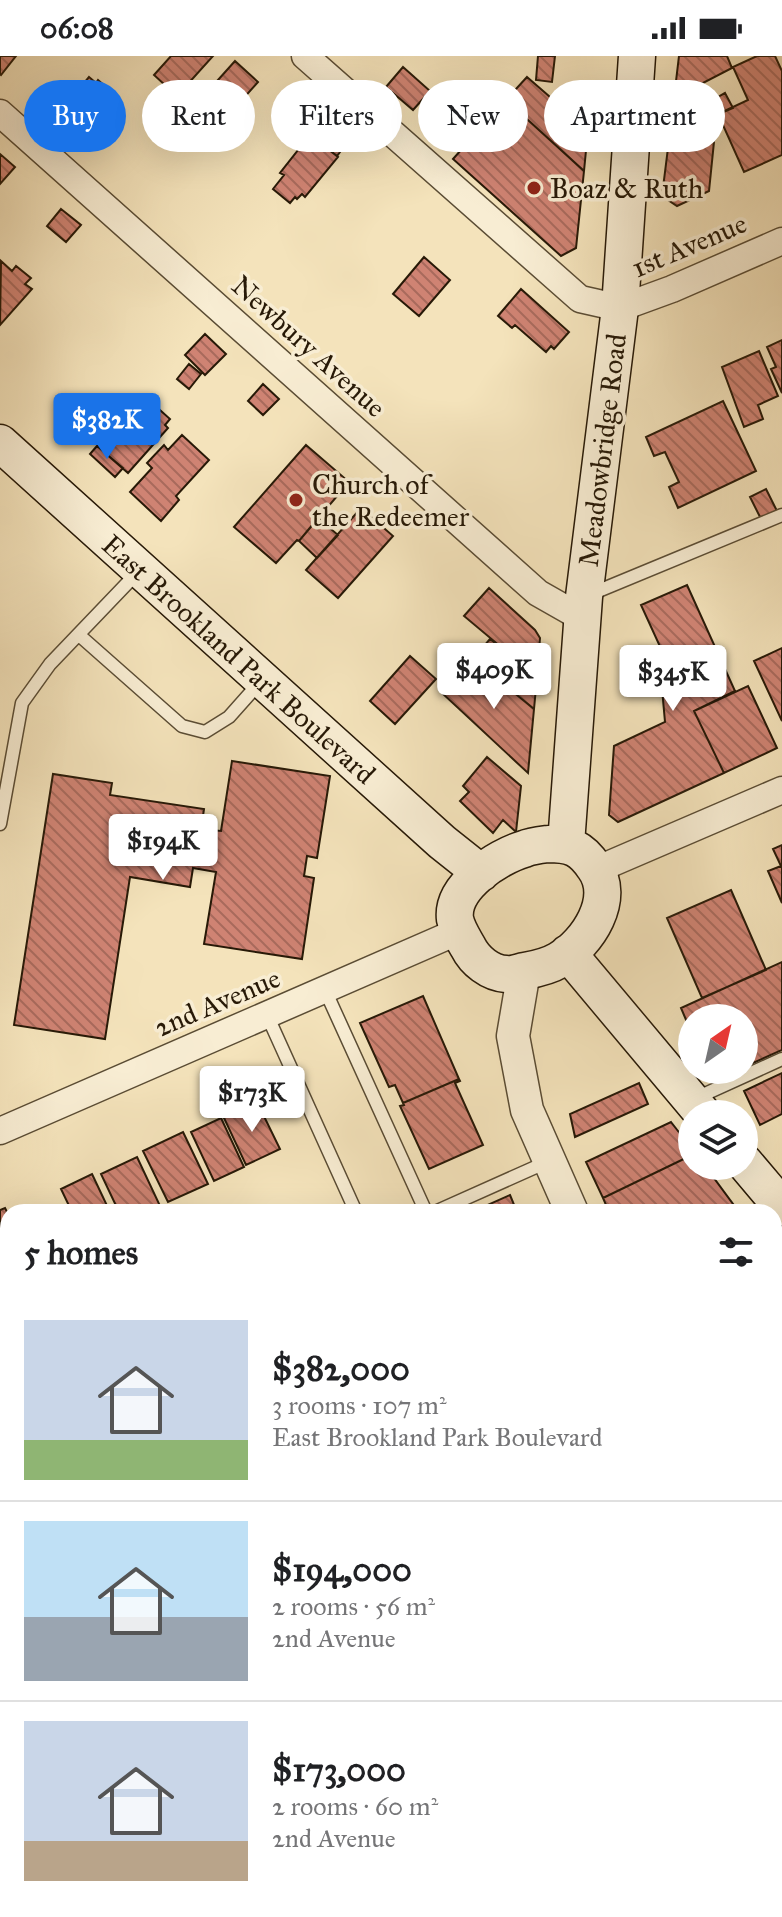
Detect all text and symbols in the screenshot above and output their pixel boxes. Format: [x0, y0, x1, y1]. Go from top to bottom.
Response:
text: 06:08 [40, 10, 114, 46]
chip: Buy [24, 80, 126, 152]
chip: Rent [142, 80, 255, 152]
chip: Filters [271, 80, 402, 152]
chip: New [418, 80, 528, 152]
chip: Apartment [544, 80, 725, 152]
place label: Boaz & Ruth [550, 171, 704, 206]
marker: Boaz & Ruth [525, 179, 543, 197]
street label: 1st Avenue [627, 206, 752, 285]
street label: Newbury Avenue [224, 268, 393, 425]
street label: Meadowbridge Road [571, 331, 634, 569]
pin: $382K [51, 393, 163, 461]
text: $382K [71, 403, 143, 435]
place label: Church of the Redeemer [312, 467, 470, 534]
marker: Church of the Redeemer [287, 491, 305, 509]
street label: East Brookland Park Boulevard [95, 527, 383, 791]
pin: $409K [438, 643, 550, 711]
pin: $345K [617, 645, 729, 713]
text: $409K [455, 653, 533, 685]
text: $345K [637, 655, 709, 687]
pin: $194K [107, 814, 219, 882]
text: $194K [127, 824, 199, 856]
street label: 2nd Avenue [149, 960, 285, 1045]
north arrow [678, 1004, 758, 1084]
map controls [678, 1004, 758, 1180]
pin: $173K [196, 1066, 308, 1134]
text: $173K [218, 1076, 286, 1108]
button: layers [678, 1100, 758, 1180]
icon: filters [714, 1230, 758, 1274]
text: 5 homes [24, 1232, 138, 1273]
text: $382,000 [272, 1348, 410, 1389]
icon: home [88, 1352, 184, 1448]
text: 3 rooms · 107 m² [272, 1389, 447, 1421]
text: East Brookland Park Boulevard [272, 1421, 603, 1453]
text: $194,000 [272, 1549, 412, 1590]
icon: home [88, 1553, 184, 1649]
text: 2 rooms · 56 m² [272, 1590, 435, 1622]
text: 2nd Avenue [272, 1622, 396, 1654]
text: $173,000 [272, 1749, 406, 1790]
icon: home [88, 1753, 184, 1849]
text: 2 rooms · 60 m² [272, 1790, 438, 1822]
text: 2nd Avenue [272, 1822, 396, 1854]

